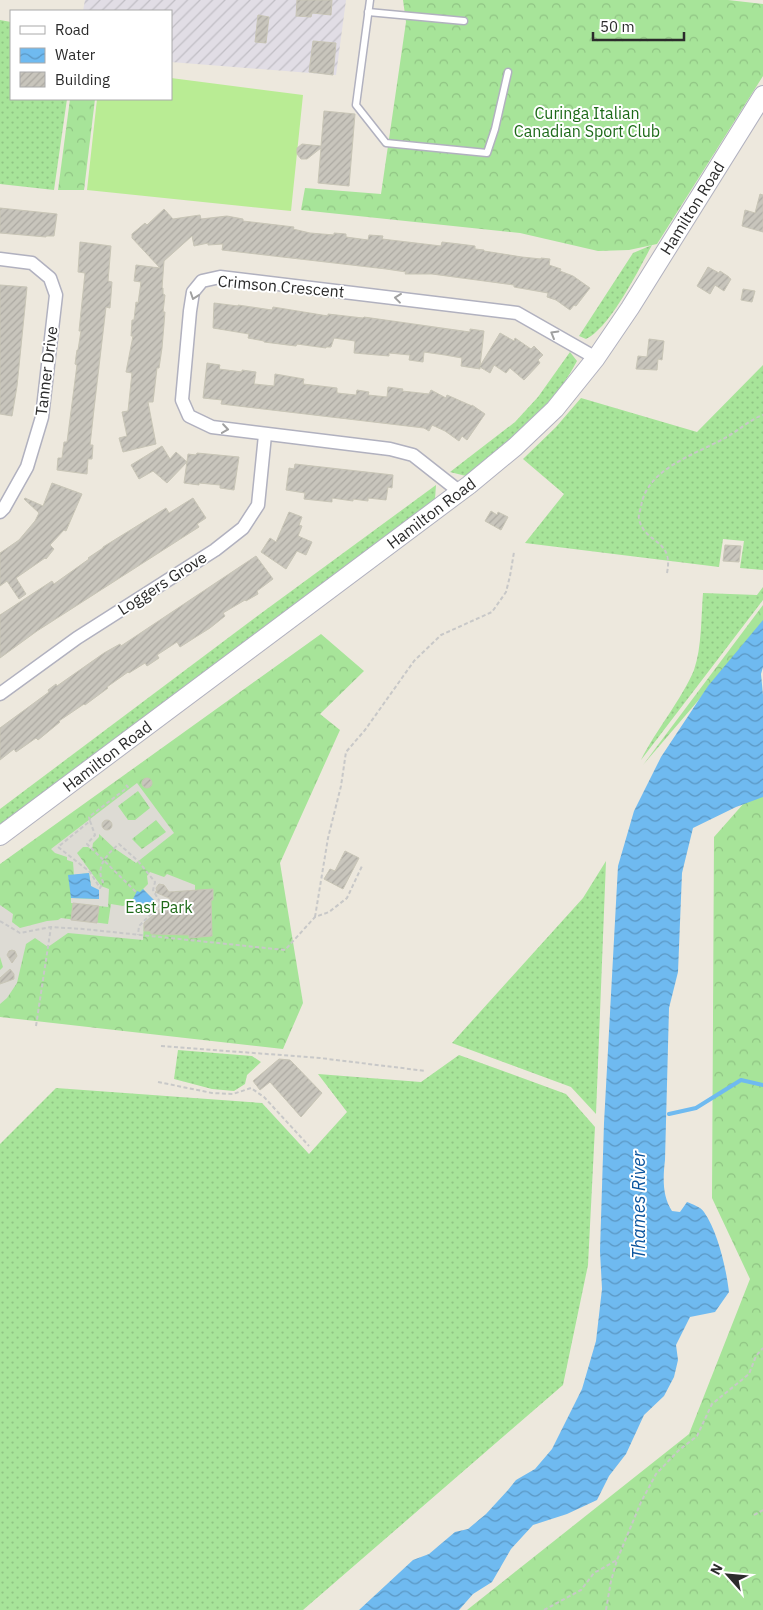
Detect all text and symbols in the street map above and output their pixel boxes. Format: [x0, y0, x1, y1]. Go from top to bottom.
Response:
legend [10, 10, 172, 100]
scale bar [593, 10, 684, 42]
text: 50 m [600, 17, 635, 36]
text: Road [55, 20, 90, 39]
text: Water [55, 45, 96, 64]
text: Building [55, 70, 110, 89]
park label: Curinga Italian Canadian Sport Club [514, 103, 660, 141]
street label: Hamilton Road [655, 158, 729, 258]
street label: Crimson Crescent [217, 270, 345, 302]
one-way arrow [190, 291, 200, 300]
one-way arrow [394, 293, 402, 304]
street label: Tanner Drive [31, 325, 61, 417]
one-way arrow [550, 330, 559, 340]
one-way arrow [222, 423, 230, 434]
street label: Hamilton Road [383, 473, 479, 553]
street label: Loggers Grove [114, 547, 210, 619]
street label: Hamilton Road [59, 716, 155, 796]
park label: East Park [125, 897, 193, 917]
water label: Thames River [627, 1150, 650, 1259]
north arrow [703, 1550, 753, 1600]
text: N [706, 1560, 727, 1578]

